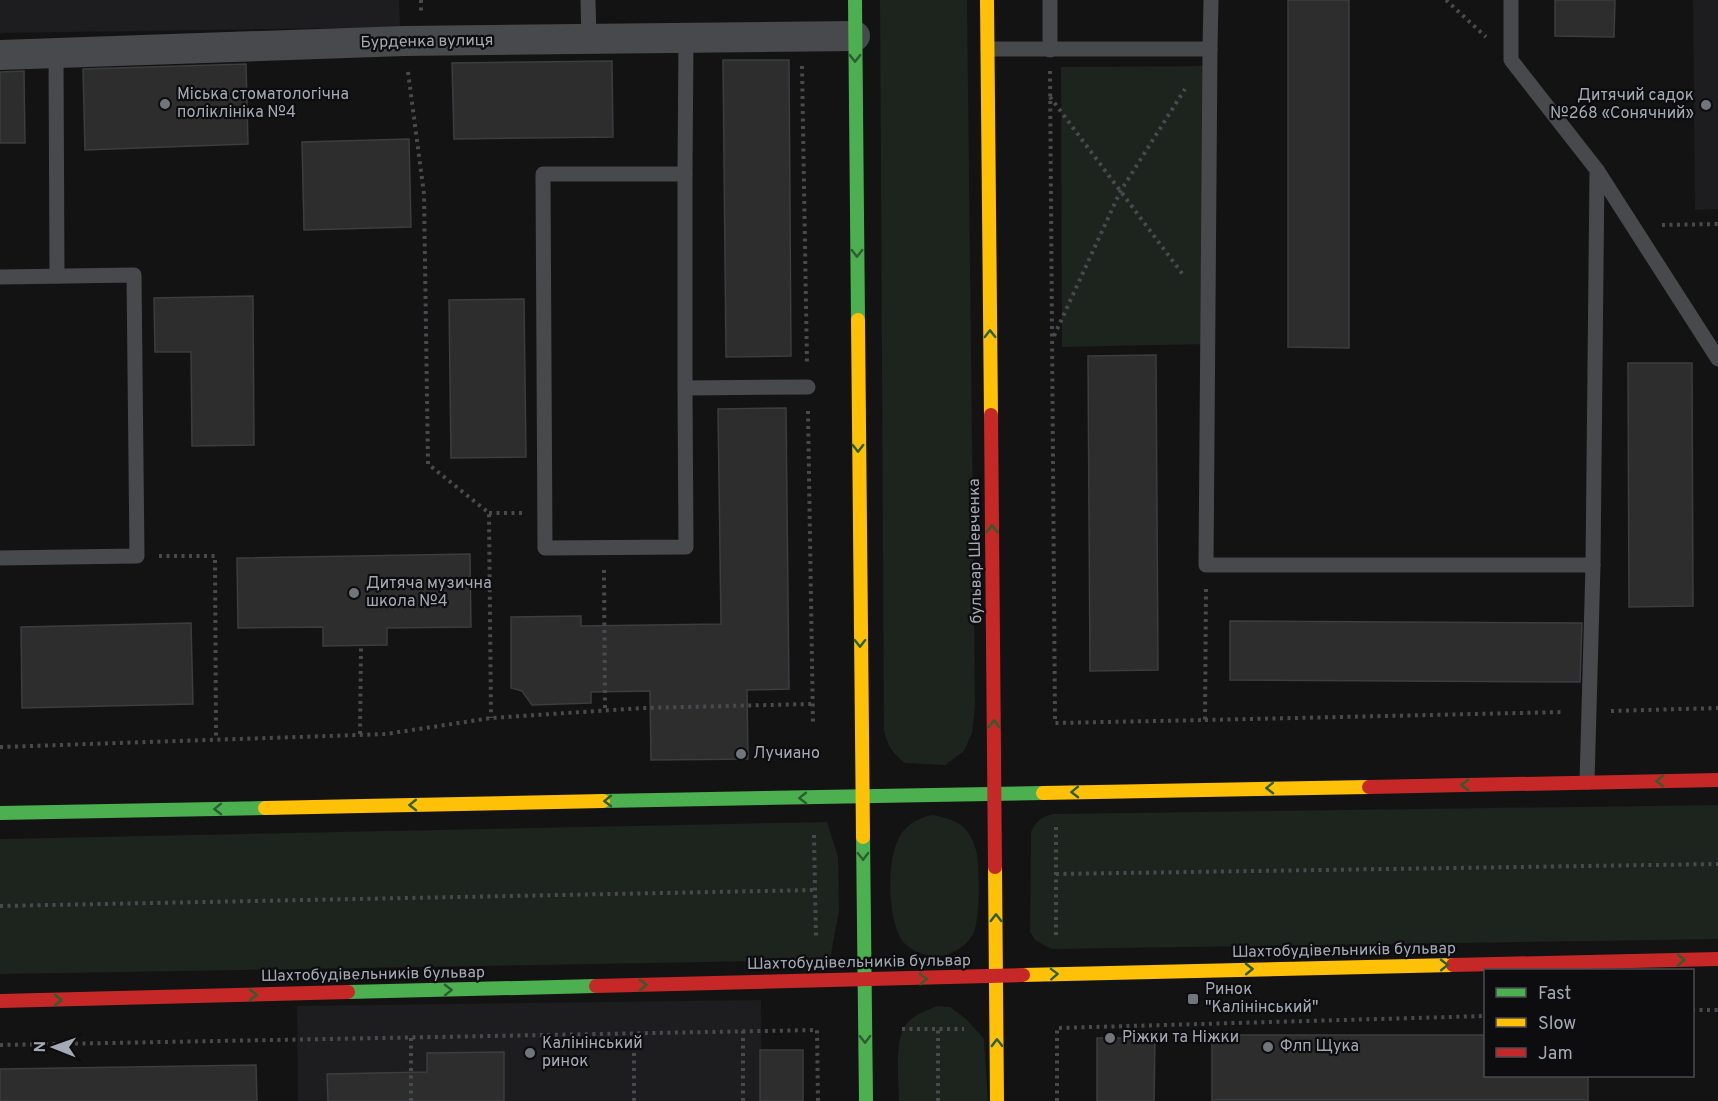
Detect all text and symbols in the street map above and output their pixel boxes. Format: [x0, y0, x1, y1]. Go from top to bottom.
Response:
street label: Бурденка вулиця [360, 31, 494, 53]
one-way arrow [849, 54, 861, 63]
place label: Міська стоматологічна поліклініка №4 [177, 85, 349, 123]
place label: Дитячий садок №268 «Сонячний» [1550, 86, 1694, 124]
marker: Міська стоматологічна поліклініка №4 [158, 97, 172, 111]
marker: Дитячий садок №268 «Сонячний» [1699, 98, 1713, 112]
one-way arrow [851, 249, 863, 258]
one-way arrow [984, 329, 997, 338]
one-way arrow [852, 444, 865, 453]
street label: бульвар Шевченка [965, 478, 987, 624]
one-way arrow [986, 524, 998, 533]
place label: Дитяча музична школа №4 [366, 574, 492, 612]
marker: Дитяча музична школа №4 [347, 586, 361, 600]
one-way arrow [854, 639, 866, 648]
one-way arrow [988, 719, 1000, 728]
place label: Лучиано [753, 744, 820, 764]
marker: Лучиано [734, 747, 748, 761]
one-way arrow [1655, 775, 1664, 787]
one-way arrow [1460, 778, 1469, 791]
one-way arrow [1265, 782, 1274, 795]
one-way arrow [1070, 786, 1079, 798]
one-way arrow [799, 791, 808, 804]
one-way arrow [604, 795, 613, 808]
one-way arrow [409, 799, 418, 811]
one-way arrow [214, 803, 223, 815]
one-way arrow [856, 851, 869, 860]
one-way arrow [990, 913, 1002, 922]
street label: Шахтобудівельників бульвар [1232, 939, 1456, 963]
street label: Шахтобудівельників бульвар [747, 951, 971, 975]
one-way arrow [1677, 953, 1686, 966]
one-way arrow [1440, 959, 1449, 971]
street label: Шахтобудівельників бульвар [261, 963, 485, 987]
one-way arrow [1245, 963, 1254, 975]
one-way arrow [1050, 967, 1059, 980]
legend [1484, 969, 1694, 1077]
one-way arrow [918, 972, 927, 985]
one-way arrow [639, 979, 648, 991]
place label: Ринок "Калінінський" [1205, 980, 1318, 1018]
text: Fast [1538, 983, 1571, 1006]
one-way arrow [444, 984, 453, 996]
one-way arrow [249, 989, 258, 1001]
marker: Ринок "Калінінський" [1186, 992, 1200, 1006]
one-way arrow [54, 994, 63, 1006]
text: Slow [1538, 1013, 1576, 1036]
north arrow [24, 1017, 84, 1077]
place label: Ріжки та Ніжки [1122, 1028, 1239, 1048]
marker: Ріжки та Ніжки [1103, 1031, 1117, 1045]
place label: Калінінський ринок [542, 1034, 643, 1072]
one-way arrow [859, 1035, 871, 1044]
place label: Флп Щука [1280, 1037, 1359, 1057]
one-way arrow [991, 1038, 1003, 1047]
marker: Флп Щука [1261, 1040, 1275, 1054]
text: N [31, 1041, 51, 1053]
text: Jam [1538, 1043, 1573, 1066]
marker: Калінінський ринок [523, 1046, 537, 1060]

